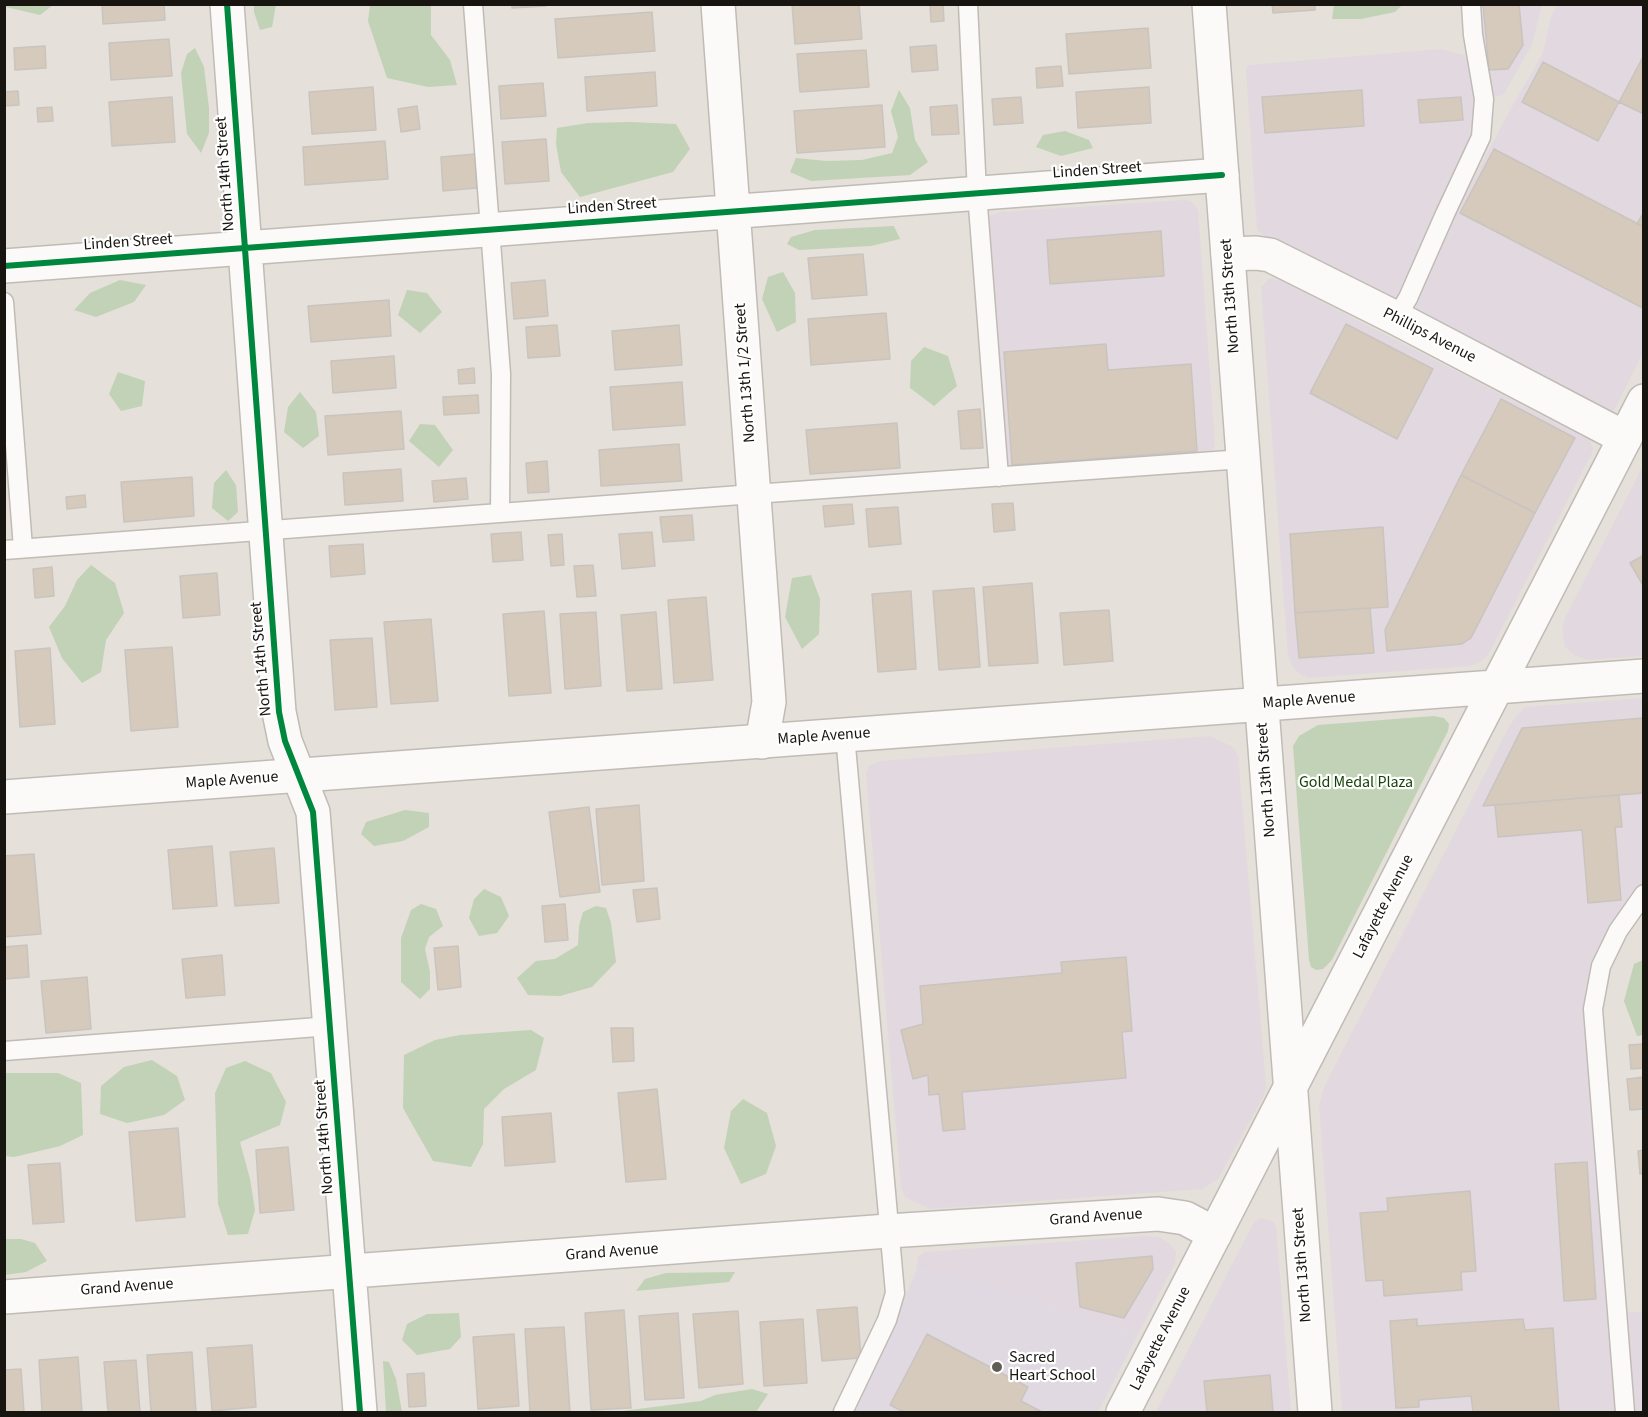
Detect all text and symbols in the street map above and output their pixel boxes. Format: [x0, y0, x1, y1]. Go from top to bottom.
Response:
street label: North 14th Street [212, 116, 240, 232]
street label: Linden Street [1052, 158, 1142, 184]
street label: Linden Street [567, 194, 657, 220]
street label: Linden Street [83, 230, 173, 256]
street label: North 13th Street [1217, 238, 1245, 354]
street label: North 13th 1/2 Street [732, 303, 760, 443]
street label: Phillips Avenue [1379, 304, 1479, 368]
street label: North 14th Street [247, 601, 277, 717]
street label: Maple Avenue [1262, 688, 1356, 714]
street label: North 13th Street [1253, 722, 1281, 838]
street label: Maple Avenue [777, 724, 871, 750]
street label: Maple Avenue [185, 768, 279, 794]
park label: Gold Medal Plaza [1299, 773, 1413, 793]
street label: Lafayette Avenue [1350, 852, 1418, 962]
street label: North 14th Street [311, 1079, 339, 1195]
street label: Grand Avenue [1049, 1205, 1143, 1231]
street label: North 13th Street [1289, 1207, 1317, 1323]
street label: Grand Avenue [565, 1240, 659, 1266]
street label: Grand Avenue [80, 1275, 174, 1301]
street label: Lafayette Avenue [1127, 1284, 1195, 1394]
place label: Sacred Heart School [1009, 1348, 1095, 1386]
marker: Sacred Heart School [990, 1360, 1004, 1374]

